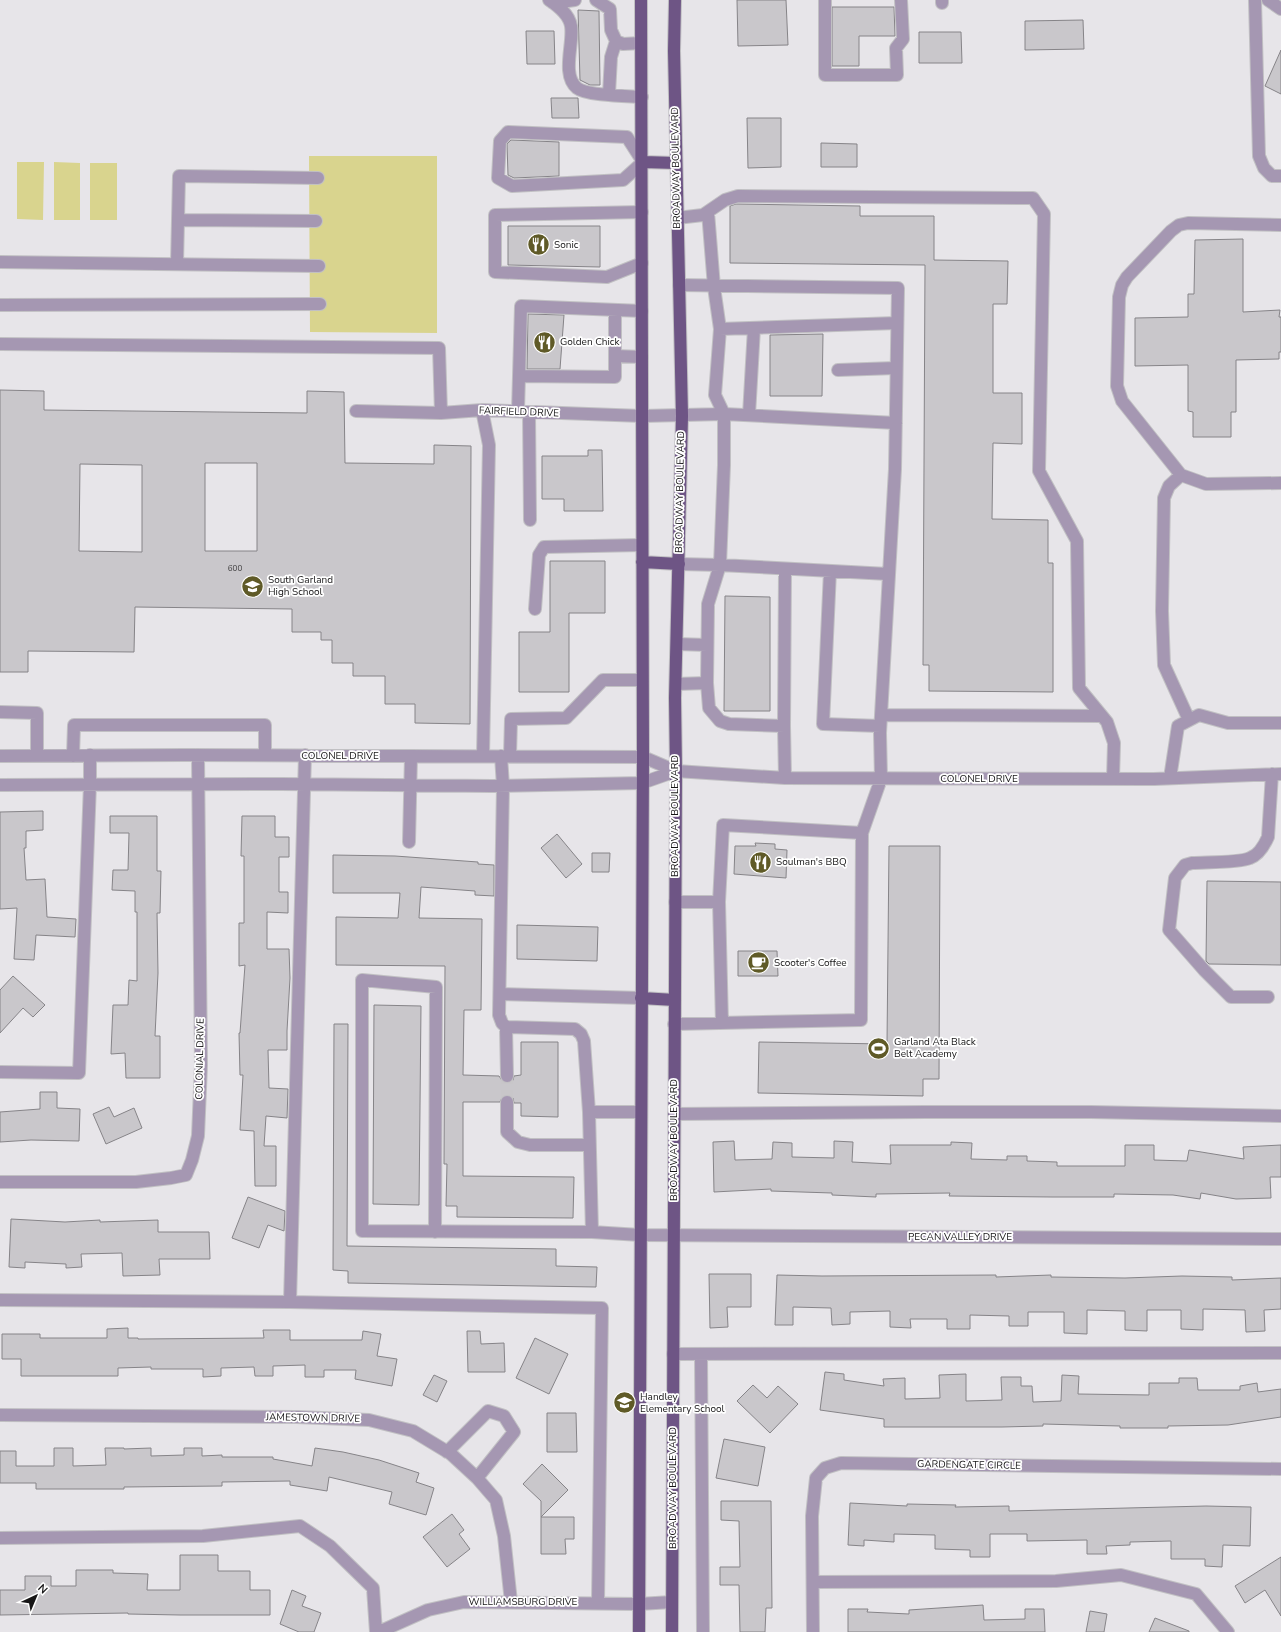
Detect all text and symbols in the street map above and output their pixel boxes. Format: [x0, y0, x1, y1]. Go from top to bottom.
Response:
street label: BROADWAY BOULEVARD [668, 107, 684, 229]
restaurant icon: Sonic [525, 232, 551, 258]
place label: Sonic [554, 238, 579, 252]
restaurant icon: Golden Chick [531, 329, 557, 355]
place label: Golden Chick [560, 335, 620, 349]
street label: FAIRFIELD DRIVE [479, 404, 559, 420]
street label: BROADWAY BOULEVARD [672, 431, 688, 553]
house number: 600 [228, 563, 242, 574]
school or university icon: South Garland High School [240, 573, 266, 599]
place label: South Garland High School [268, 573, 333, 599]
street label: COLONEL DRIVE [301, 749, 379, 763]
street label: BROADWAY BOULEVARD [668, 755, 682, 877]
street label: COLONEL DRIVE [940, 772, 1018, 786]
restaurant icon: Soulman's BBQ [748, 849, 774, 875]
place label: Soulman's BBQ [776, 855, 847, 869]
cafe icon: Scooter's Coffee [745, 950, 771, 976]
place label: Scooter's Coffee [774, 956, 847, 970]
street label: COLONIAL DRIVE [192, 1018, 208, 1100]
sports icon: Garland Ata Black Belt Academy [866, 1035, 892, 1061]
place label: Garland Ata Black Belt Academy [894, 1035, 977, 1061]
street label: BROADWAY BOULEVARD [667, 1079, 681, 1201]
street label: PECAN VALLEY DRIVE [908, 1230, 1012, 1244]
school or university icon: Handley Elementary School [611, 1390, 637, 1416]
place label: Handley Elementary School [640, 1390, 725, 1416]
street label: JAMESTOWN DRIVE [265, 1410, 360, 1426]
street label: BROADWAY BOULEVARD [666, 1427, 680, 1549]
street label: GARDENGATE CIRCLE [917, 1457, 1021, 1473]
north arrow [16, 1576, 56, 1616]
text: N [34, 1581, 51, 1597]
street label: WILLIAMSBURG DRIVE [469, 1595, 578, 1609]

